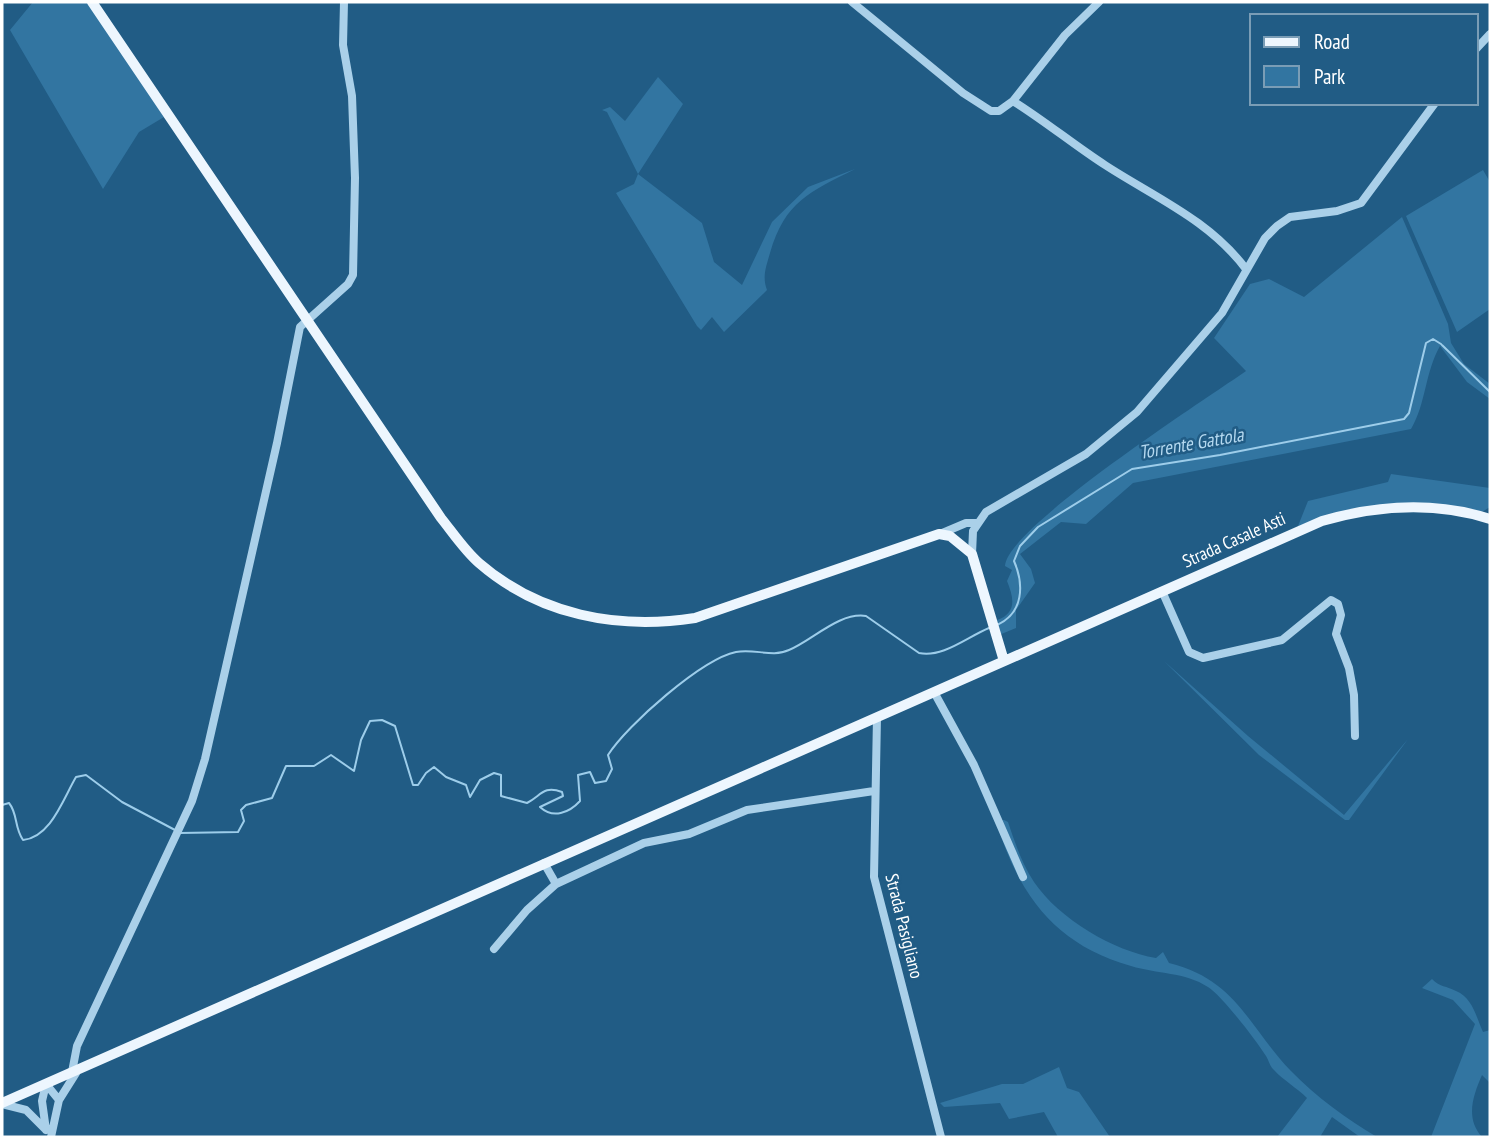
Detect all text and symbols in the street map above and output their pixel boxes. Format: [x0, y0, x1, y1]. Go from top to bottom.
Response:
legend [1250, 14, 1478, 105]
text: Road [1314, 28, 1350, 55]
text: Park [1314, 63, 1345, 90]
water label: Torrente Gattola [1137, 422, 1247, 464]
street label: Strada Casale Asti [1179, 507, 1289, 573]
street label: Strada Pasigliano [880, 871, 929, 981]

